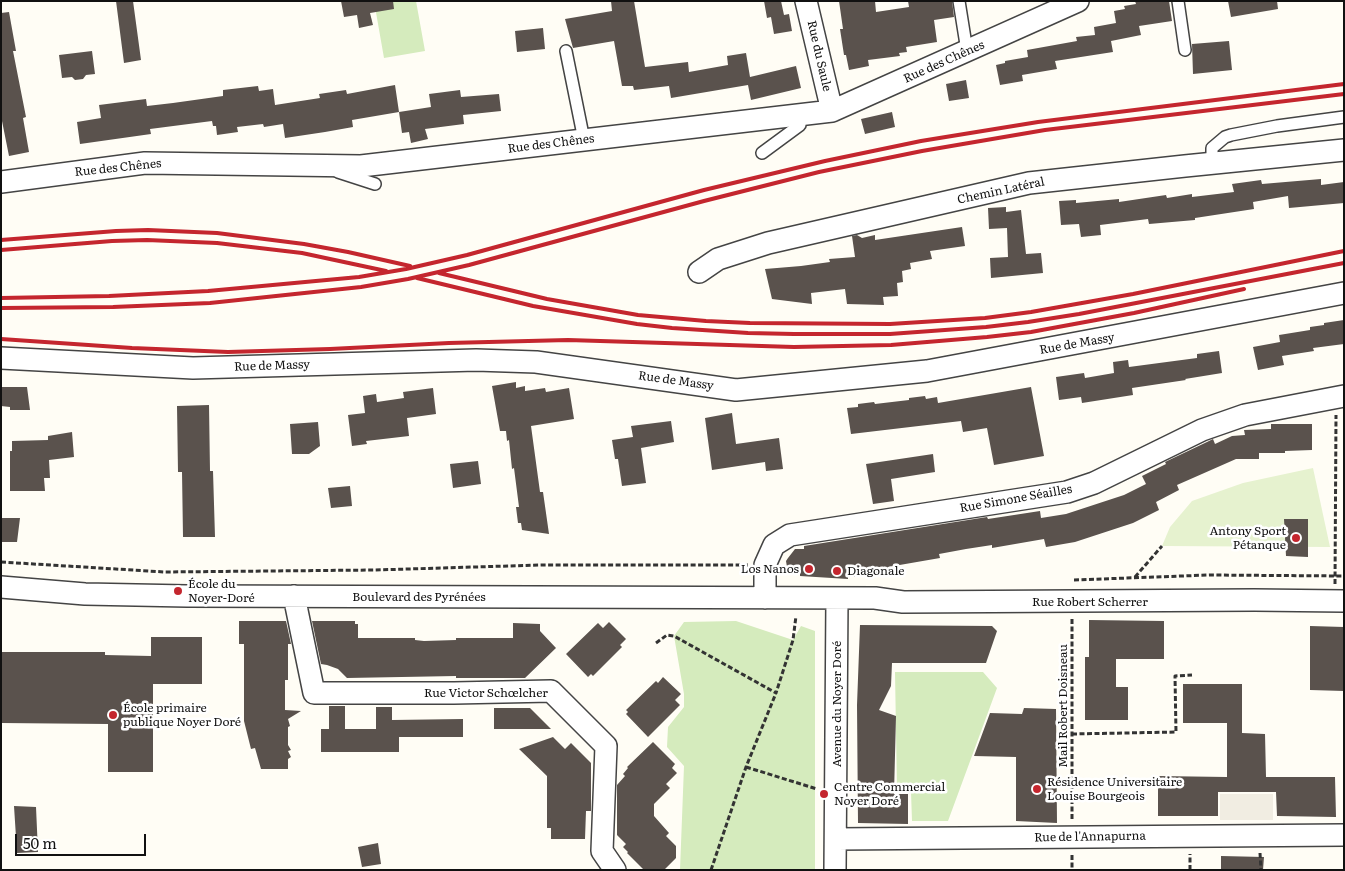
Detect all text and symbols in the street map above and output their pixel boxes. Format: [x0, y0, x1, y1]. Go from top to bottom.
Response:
street label: Rue du Saule [804, 19, 834, 93]
street label: Rue des Chênes [901, 38, 987, 86]
street label: Rue des Chênes [507, 132, 595, 156]
street label: Rue des Chênes [74, 156, 162, 180]
street label: Chemin Latéral [956, 175, 1046, 207]
street label: Rue de Massy [1038, 330, 1116, 358]
street label: Rue de Massy [234, 357, 310, 375]
street label: Rue de Massy [637, 369, 715, 393]
street label: Rue Simone Séailles [959, 482, 1073, 516]
place label: Antony Sport Pétanque [1210, 524, 1286, 552]
marker: Antony Sport Pétanque [1290, 532, 1302, 544]
place label: Los Nanos [741, 562, 799, 576]
marker: Los Nanos [803, 563, 815, 575]
place label: Diagonale [847, 564, 905, 578]
marker: Diagonale [831, 565, 843, 577]
place label: École du Noyer-Doré [188, 577, 255, 605]
marker: École du Noyer-Doré [172, 585, 184, 597]
street label: Boulevard des Pyrénées [352, 590, 486, 604]
street label: Rue Robert Scherrer [1032, 595, 1148, 609]
street label: Avenue du Noyer Doré [830, 641, 844, 767]
street label: Mail Robert Doisneau [1056, 644, 1070, 768]
street label: Rue Victor Schœlcher [424, 686, 548, 700]
place label: École primaire publique Noyer Doré [123, 701, 241, 729]
marker: École primaire publique Noyer Doré [107, 709, 119, 721]
place label: Résidence Universitaire Louise Bourgeois [1047, 775, 1182, 803]
place label: Centre Commercial Noyer Doré [834, 780, 945, 808]
marker: Résidence Universitaire Louise Bourgeois [1031, 783, 1043, 795]
marker: Centre Commercial Noyer Doré [818, 788, 830, 800]
scale bar [18, 824, 149, 856]
street label: Rue de l'Annapurna [1034, 829, 1146, 845]
text: 50 m [23, 831, 57, 854]

